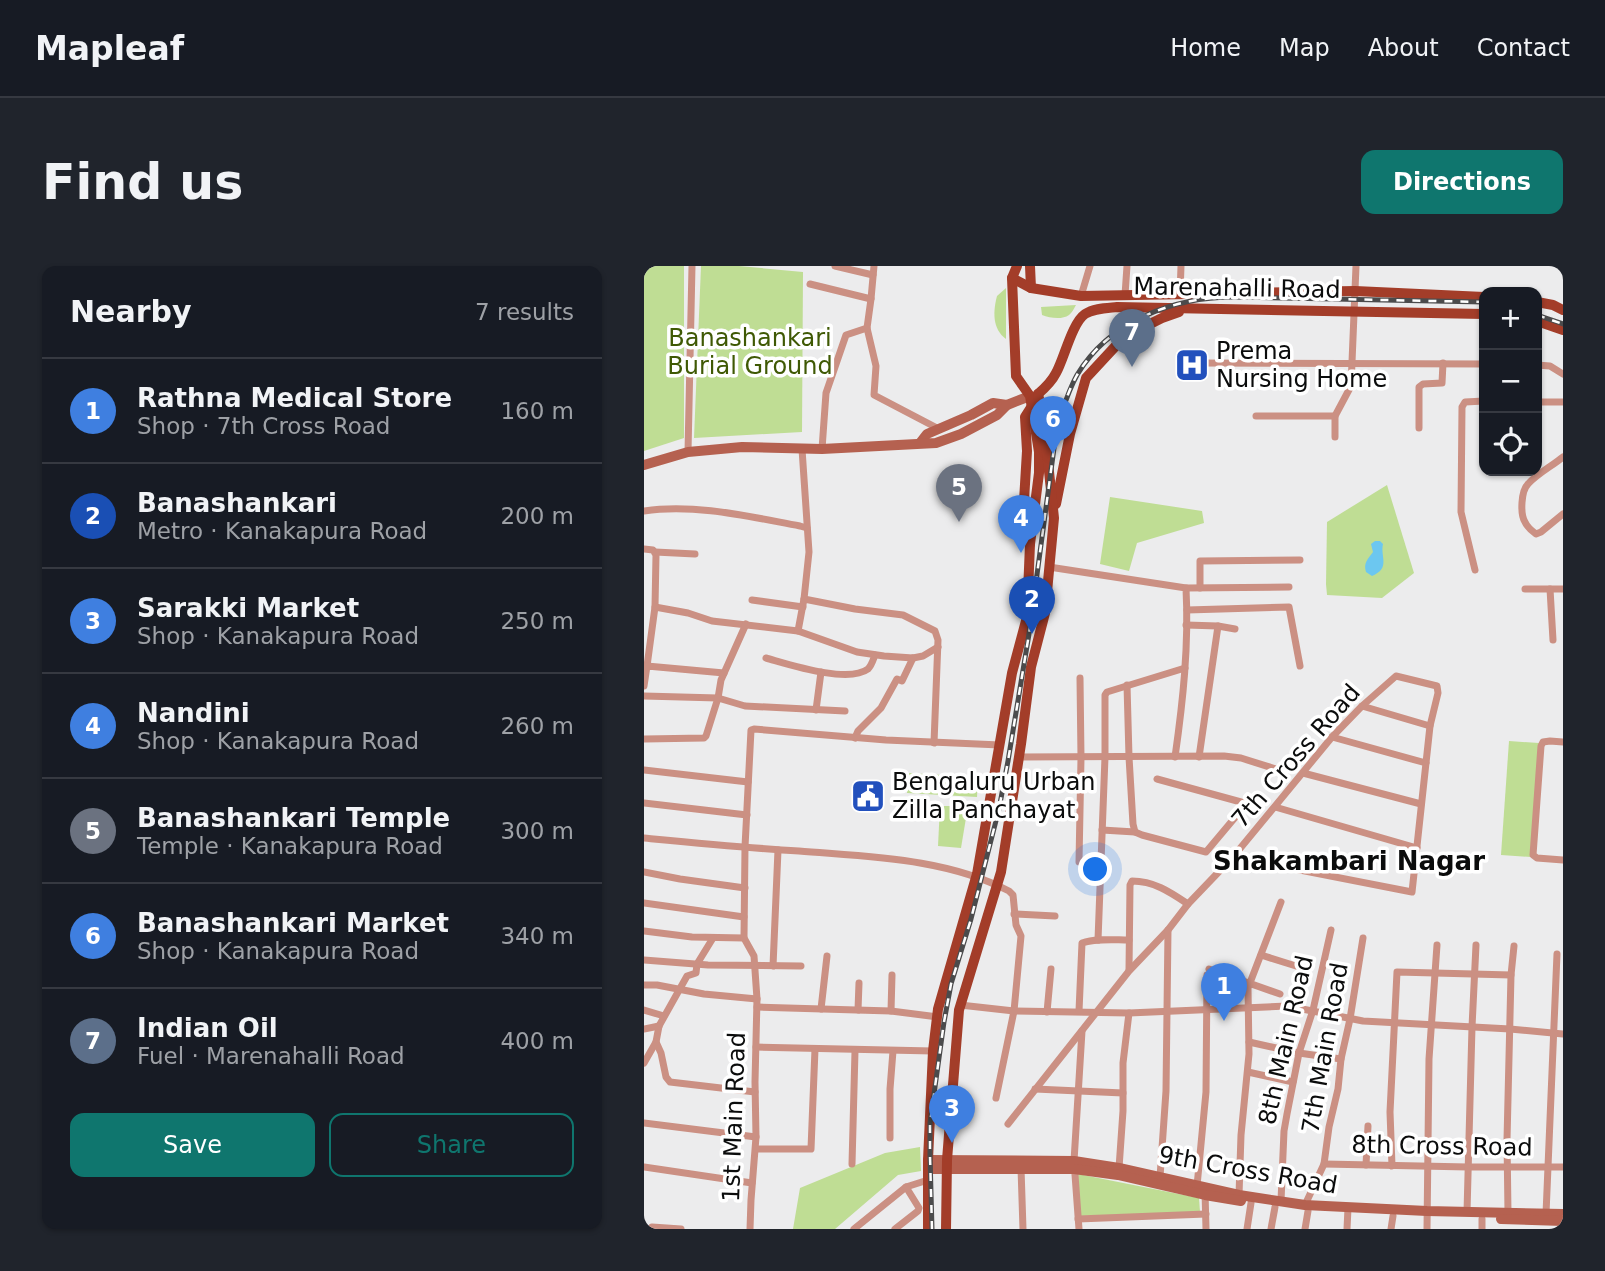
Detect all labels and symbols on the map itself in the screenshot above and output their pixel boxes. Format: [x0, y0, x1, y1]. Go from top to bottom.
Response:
street label: Marenahalli Road [1133, 272, 1341, 304]
pin: 7 [1109, 309, 1155, 367]
park label: Banashankari Burial Ground [667, 324, 833, 380]
place label: Prema Nursing Home [1216, 337, 1387, 393]
hospital icon: Prema Nursing Home [1173, 346, 1211, 384]
pin: 6 [1030, 396, 1076, 454]
pin: 5 [936, 464, 982, 522]
pin: 4 [998, 495, 1044, 553]
pin: 2 [1009, 576, 1055, 634]
street label: 7th Cross Road [1226, 678, 1366, 834]
place label: Bengaluru Urban Zilla Panchayat [892, 768, 1096, 824]
public building icon: Bengaluru Urban Zilla Panchayat [849, 777, 887, 815]
district label: Shakambari Nagar [1213, 846, 1485, 876]
your location [1078, 852, 1112, 886]
street label: 8th Main Road [1253, 953, 1319, 1127]
street label: 7th Main Road [1296, 961, 1354, 1135]
pin: 1 [1201, 963, 1247, 1021]
street label: 1st Main Road [717, 1032, 751, 1202]
pin: 3 [929, 1085, 975, 1143]
street label: 8th Cross Road [1351, 1130, 1533, 1162]
street label: 9th Cross Road [1156, 1140, 1340, 1200]

